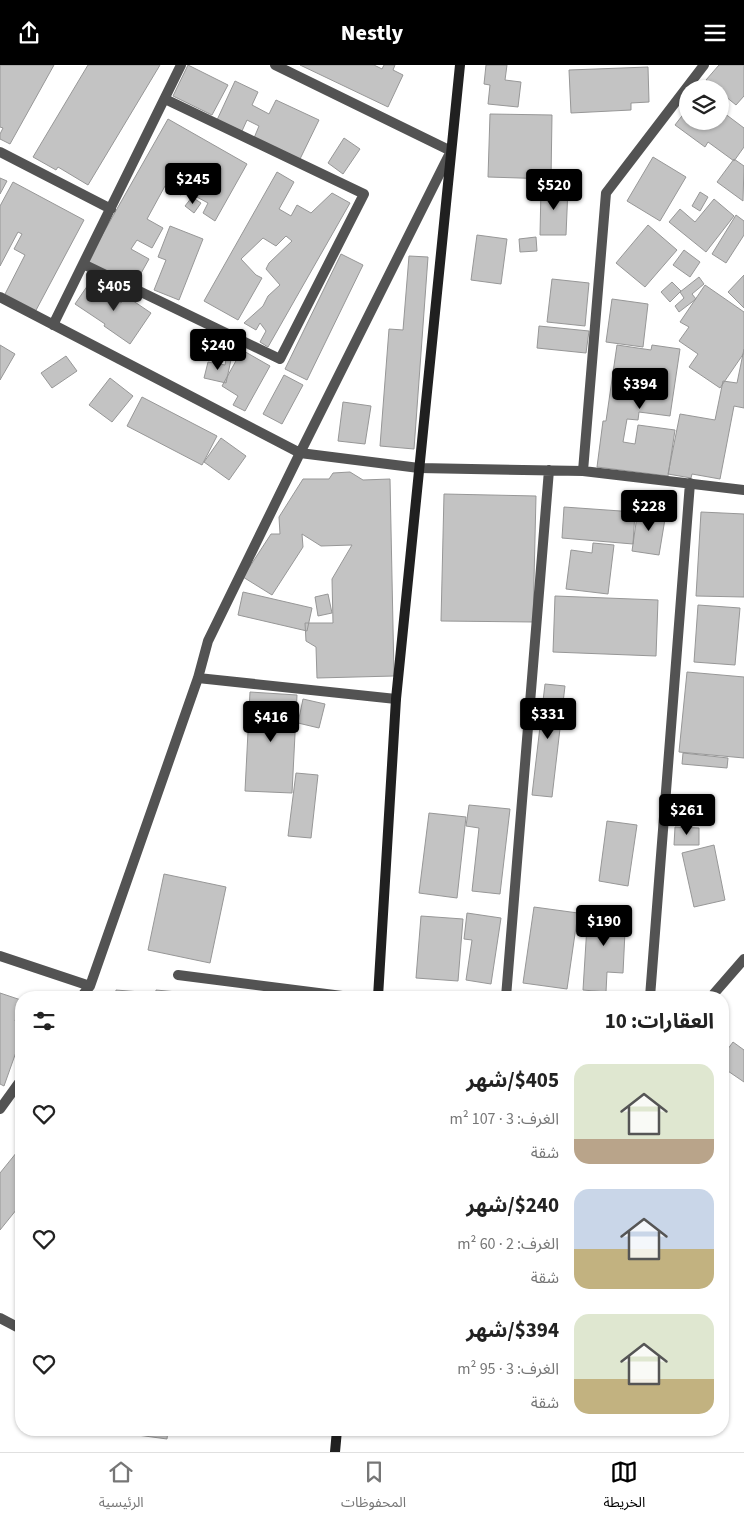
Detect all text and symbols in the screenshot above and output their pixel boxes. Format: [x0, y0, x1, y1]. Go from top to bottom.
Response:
text: Nestly [341, 17, 403, 49]
icon: share [15, 19, 43, 47]
icon: menu [701, 19, 729, 47]
map controls [679, 80, 729, 130]
button: layers [679, 80, 729, 130]
pin: $245 [163, 163, 223, 205]
text: $245 [176, 168, 210, 190]
pin: $520 [524, 169, 584, 211]
text: $520 [537, 174, 571, 196]
pin: $405 [84, 269, 144, 312]
text: $405 [97, 275, 131, 297]
pin: $240 [188, 329, 248, 371]
text: $240 [201, 334, 235, 356]
pin: $394 [610, 367, 670, 410]
text: $394 [623, 373, 657, 395]
pin: $228 [619, 489, 679, 532]
text: $228 [632, 495, 666, 517]
pin: $331 [518, 697, 578, 740]
pin: $416 [241, 701, 301, 743]
text: $331 [531, 703, 565, 725]
text: $416 [254, 706, 288, 728]
pin: $261 [657, 793, 717, 836]
text: $261 [670, 799, 704, 821]
pin: $190 [574, 905, 634, 947]
text: $190 [587, 910, 621, 932]
text: العقارات: 10 [605, 1006, 714, 1036]
icon: filters [30, 1007, 58, 1035]
text: $405/شهر [466, 1065, 559, 1095]
icon: home [614, 1084, 674, 1144]
icon: heart [30, 1100, 58, 1128]
text: الغرف: 3 · 107 m² [449, 1108, 559, 1130]
text: شقة [531, 1142, 559, 1164]
text: $240/شهر [466, 1190, 559, 1220]
icon: home [614, 1209, 674, 1269]
icon: heart [30, 1225, 58, 1253]
text: الغرف: 2 · 60 m² [457, 1233, 559, 1255]
text: شقة [531, 1267, 559, 1289]
text: $394/شهر [466, 1315, 559, 1345]
icon: home [614, 1334, 674, 1394]
icon: heart [30, 1350, 58, 1378]
text: الغرف: 3 · 95 m² [457, 1358, 559, 1380]
text: شقة [531, 1392, 559, 1414]
tab: الرئيسية [99, 1458, 144, 1517]
tab: المحفوظات [341, 1458, 406, 1517]
tab: الخريطة [603, 1458, 645, 1517]

